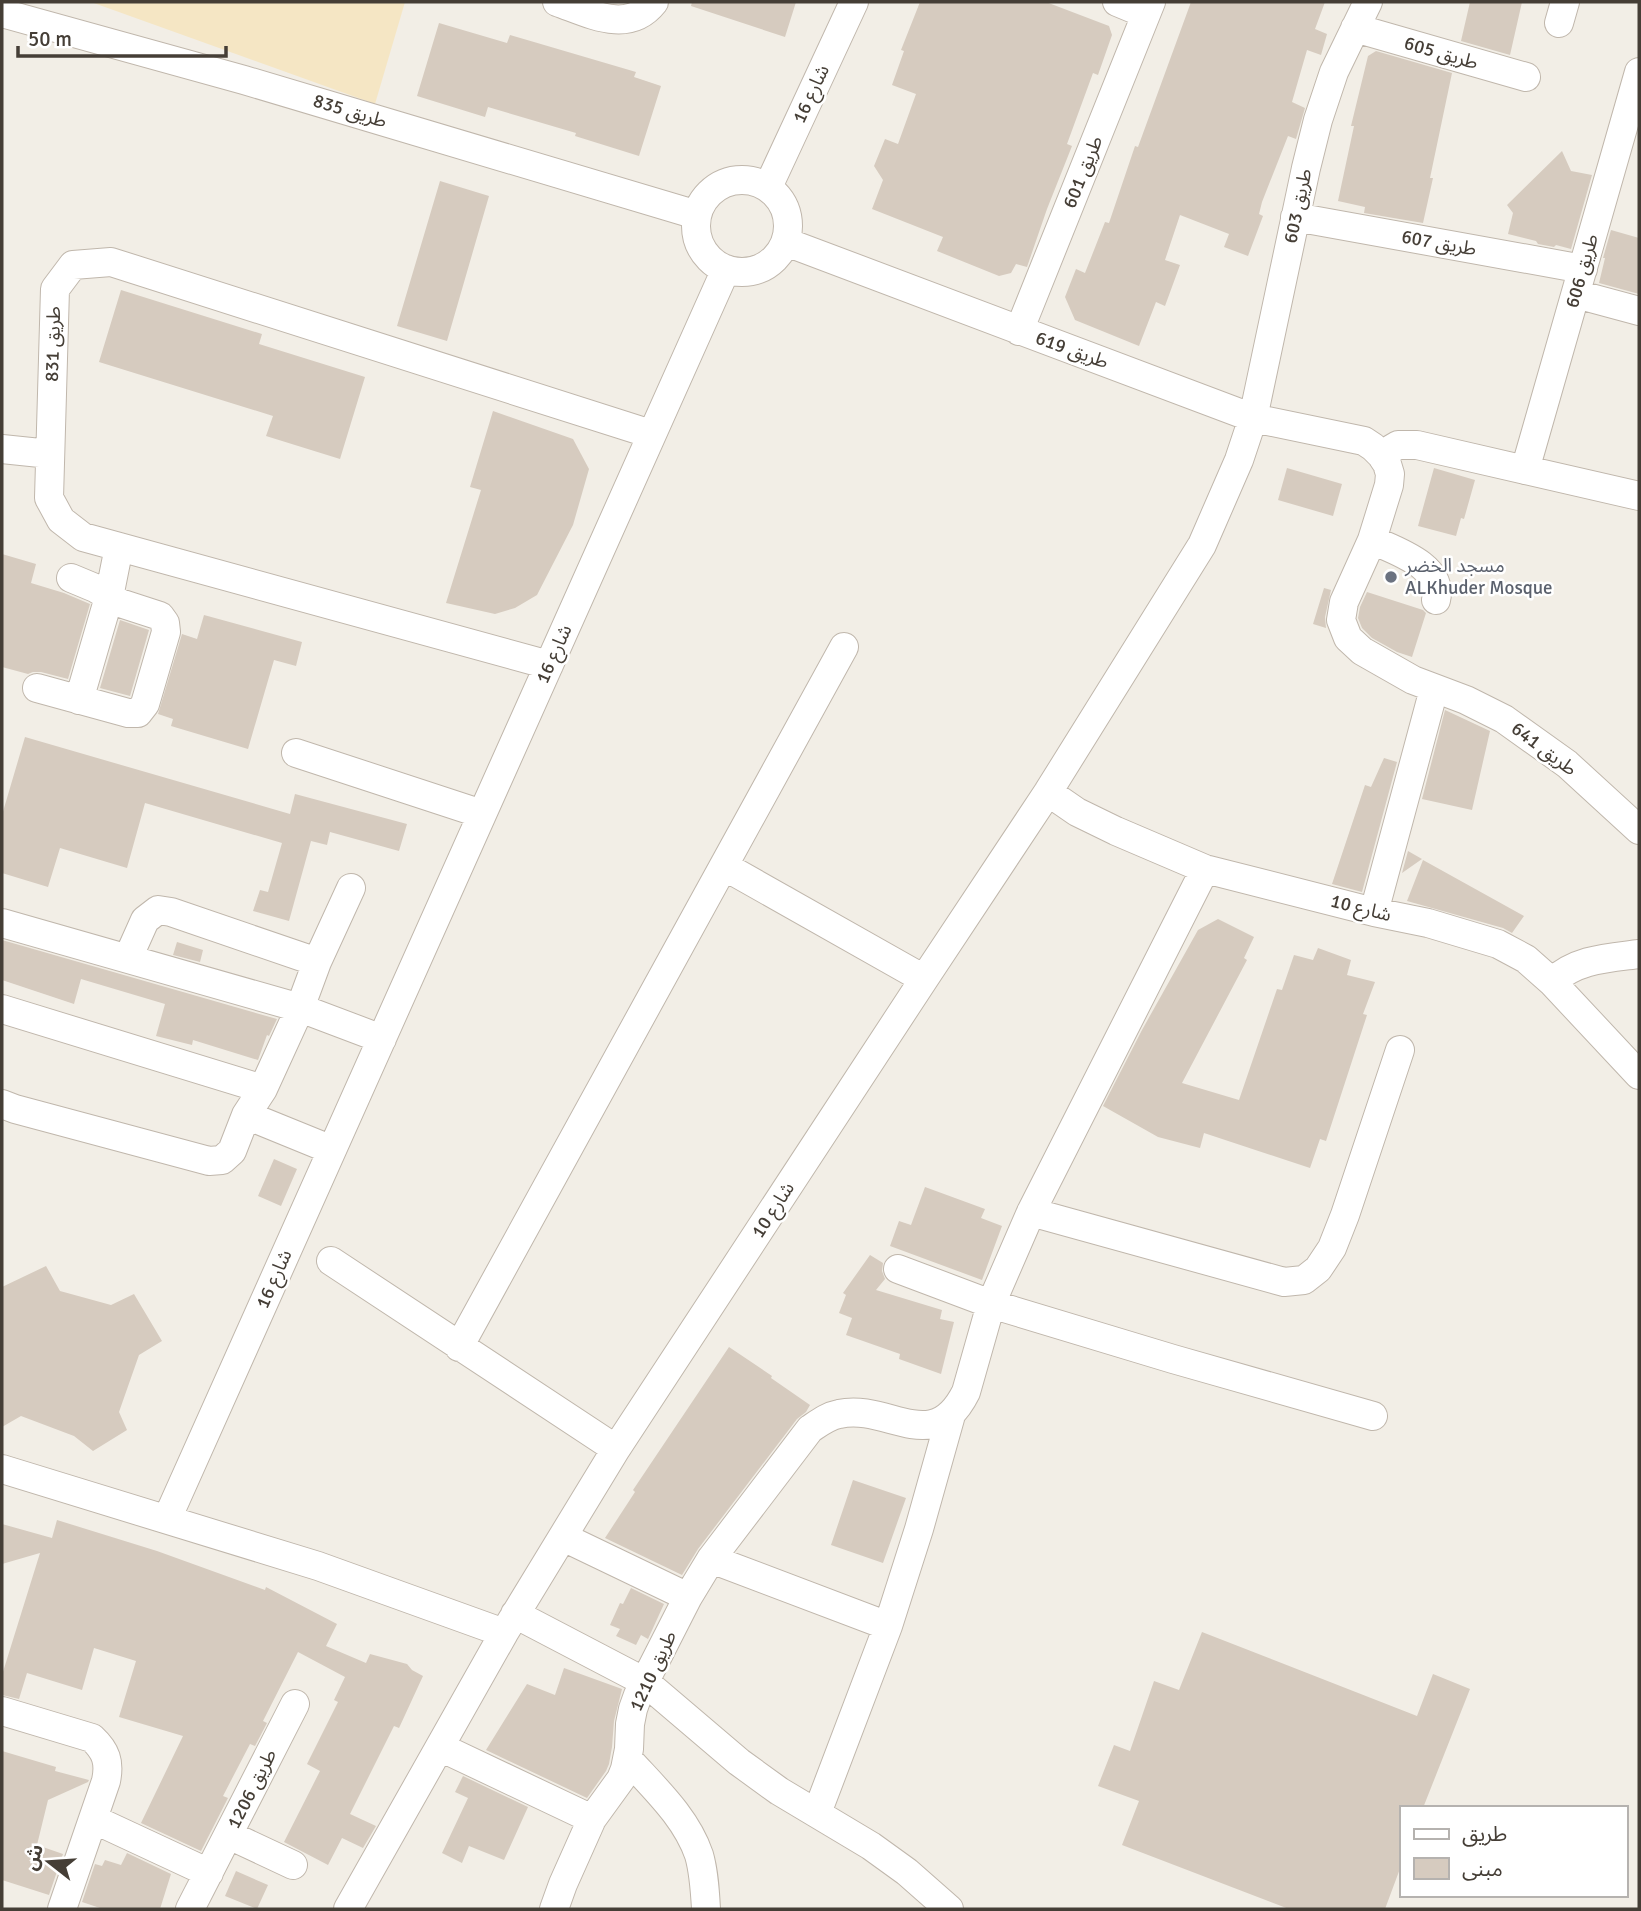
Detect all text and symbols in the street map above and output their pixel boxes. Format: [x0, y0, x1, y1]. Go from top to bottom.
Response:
scale bar [18, 14, 226, 58]
text: 50 m [28, 26, 72, 52]
street label: طريق 605 [1401, 31, 1481, 75]
street label: شارع 16 [787, 61, 836, 127]
street label: طريق 835 [310, 88, 390, 134]
street label: طريق 601 [1058, 132, 1108, 212]
street label: طريق 603 [1278, 166, 1318, 246]
street label: طريق 607 [1400, 225, 1479, 261]
street label: طريق 606 [1560, 231, 1604, 311]
street label: طريق 831 [40, 306, 66, 382]
street label: طريق 619 [1032, 326, 1112, 374]
place label: مسجد الخضر ALKhuder Mosque [1404, 554, 1553, 600]
marker: مسجد الخضر ALKhuder Mosque [1383, 569, 1399, 585]
street label: شارع 16 [530, 621, 578, 687]
street label: طريق 641 [1507, 717, 1582, 781]
street label: شارع 10 [1328, 889, 1394, 928]
street label: شارع 10 [746, 1178, 801, 1243]
street label: شارع 16 [250, 1246, 298, 1312]
street label: طريق 1210 [624, 1627, 682, 1715]
street label: طريق 1206 [222, 1745, 282, 1833]
legend [1400, 1806, 1627, 1897]
text: طريق [1462, 1821, 1507, 1847]
north arrow [14, 1827, 84, 1897]
text: ش [18, 1841, 49, 1873]
text: مبنى [1462, 1856, 1503, 1882]

